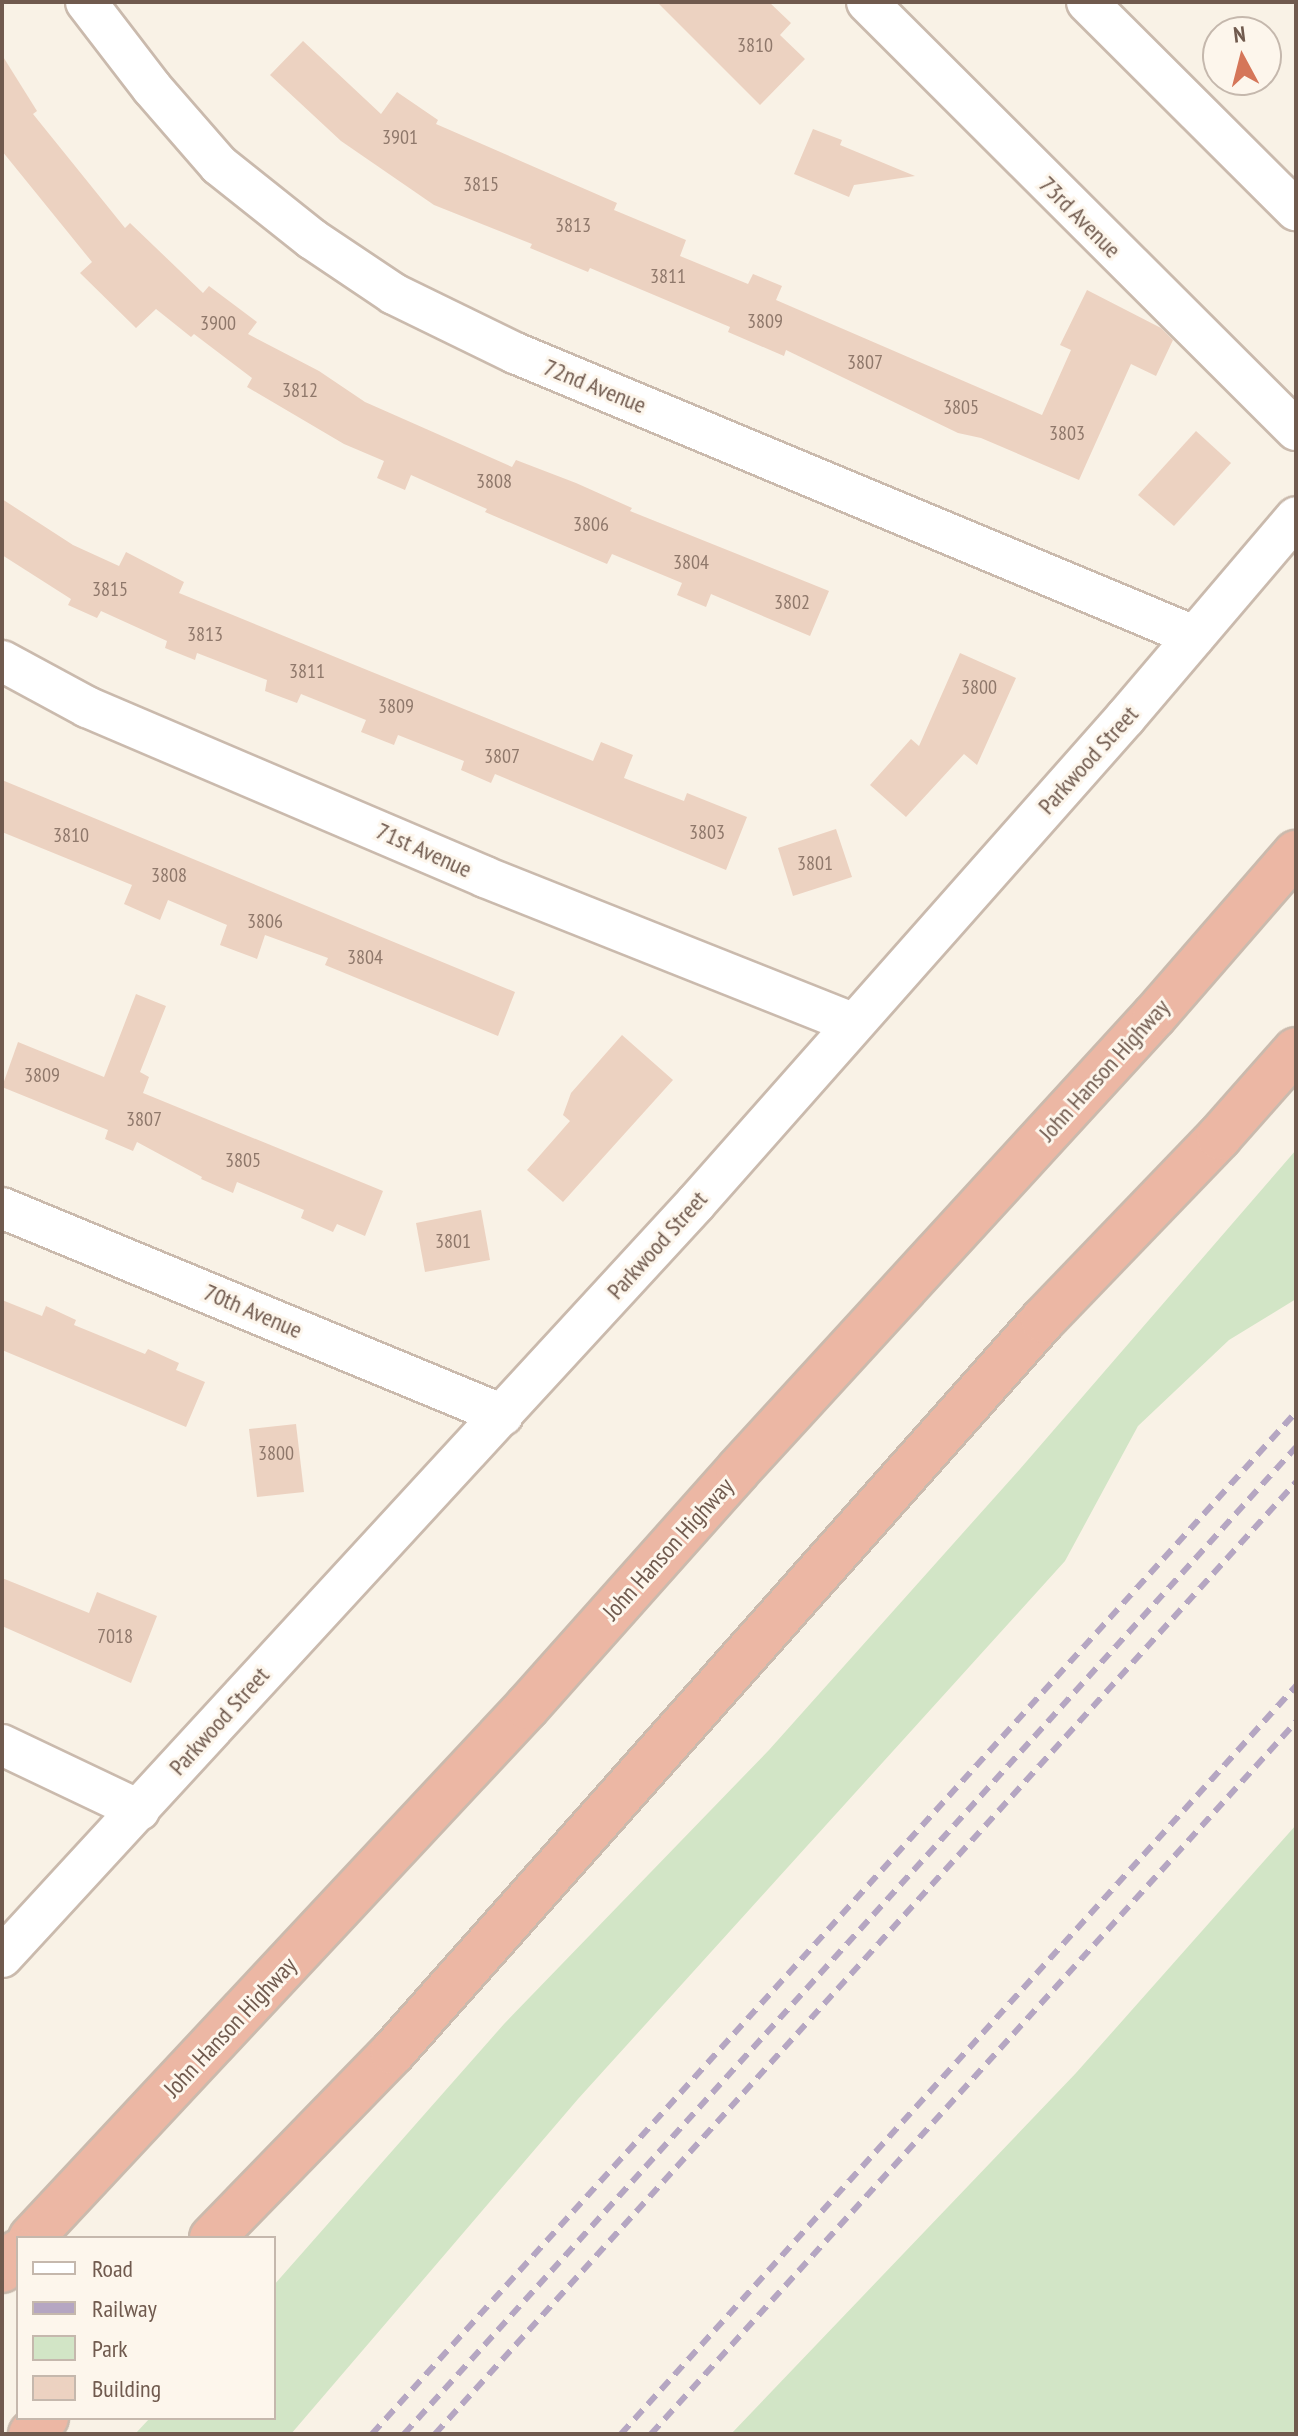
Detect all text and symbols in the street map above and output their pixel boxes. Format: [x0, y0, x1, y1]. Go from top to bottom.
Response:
north arrow [1202, 16, 1282, 96]
text: N [1232, 20, 1247, 49]
house number: 3810 [737, 33, 773, 57]
house number: 3901 [382, 125, 418, 149]
street label: 73rd Avenue [1033, 170, 1127, 264]
house number: 3815 [463, 172, 499, 196]
house number: 3813 [555, 213, 591, 237]
house number: 3811 [650, 264, 686, 288]
house number: 3809 [747, 309, 783, 333]
house number: 3900 [200, 311, 236, 335]
house number: 3807 [847, 350, 883, 374]
street label: 72nd Avenue [539, 352, 651, 420]
house number: 3812 [282, 378, 318, 402]
house number: 3805 [943, 395, 979, 419]
house number: 3803 [1049, 421, 1085, 445]
house number: 3808 [476, 469, 512, 493]
house number: 3806 [573, 512, 609, 536]
house number: 3804 [673, 550, 709, 574]
house number: 3815 [92, 577, 128, 601]
house number: 3802 [774, 590, 810, 614]
house number: 3813 [187, 622, 223, 646]
house number: 3811 [289, 659, 325, 683]
house number: 3800 [961, 675, 997, 699]
house number: 3809 [378, 694, 414, 718]
street label: Parkwood Street [1032, 700, 1144, 820]
house number: 3807 [484, 744, 520, 768]
street label: 71st Avenue [372, 816, 476, 884]
house number: 3803 [689, 820, 725, 844]
house number: 3810 [53, 823, 89, 847]
house number: 3801 [797, 851, 833, 875]
house number: 3808 [151, 863, 187, 887]
house number: 3806 [247, 909, 283, 933]
house number: 3804 [347, 945, 383, 969]
street label: John Hanson Highway [1033, 993, 1175, 1147]
house number: 3809 [24, 1063, 60, 1087]
house number: 3807 [126, 1107, 162, 1131]
house number: 3805 [225, 1148, 261, 1172]
street label: Parkwood Street [601, 1185, 713, 1305]
house number: 3801 [435, 1229, 471, 1253]
street label: 70th Avenue [199, 1277, 307, 1345]
house number: 3800 [258, 1441, 294, 1465]
street label: John Hanson Highway [597, 1472, 739, 1626]
house number: 7018 [97, 1624, 133, 1648]
street label: Parkwood Street [163, 1661, 275, 1781]
street label: John Hanson Highway [158, 1951, 302, 2103]
legend [16, 2236, 276, 2420]
text: Road [92, 2253, 133, 2284]
text: Railway [92, 2293, 157, 2324]
text: Park [92, 2333, 128, 2364]
text: Building [92, 2373, 161, 2404]

